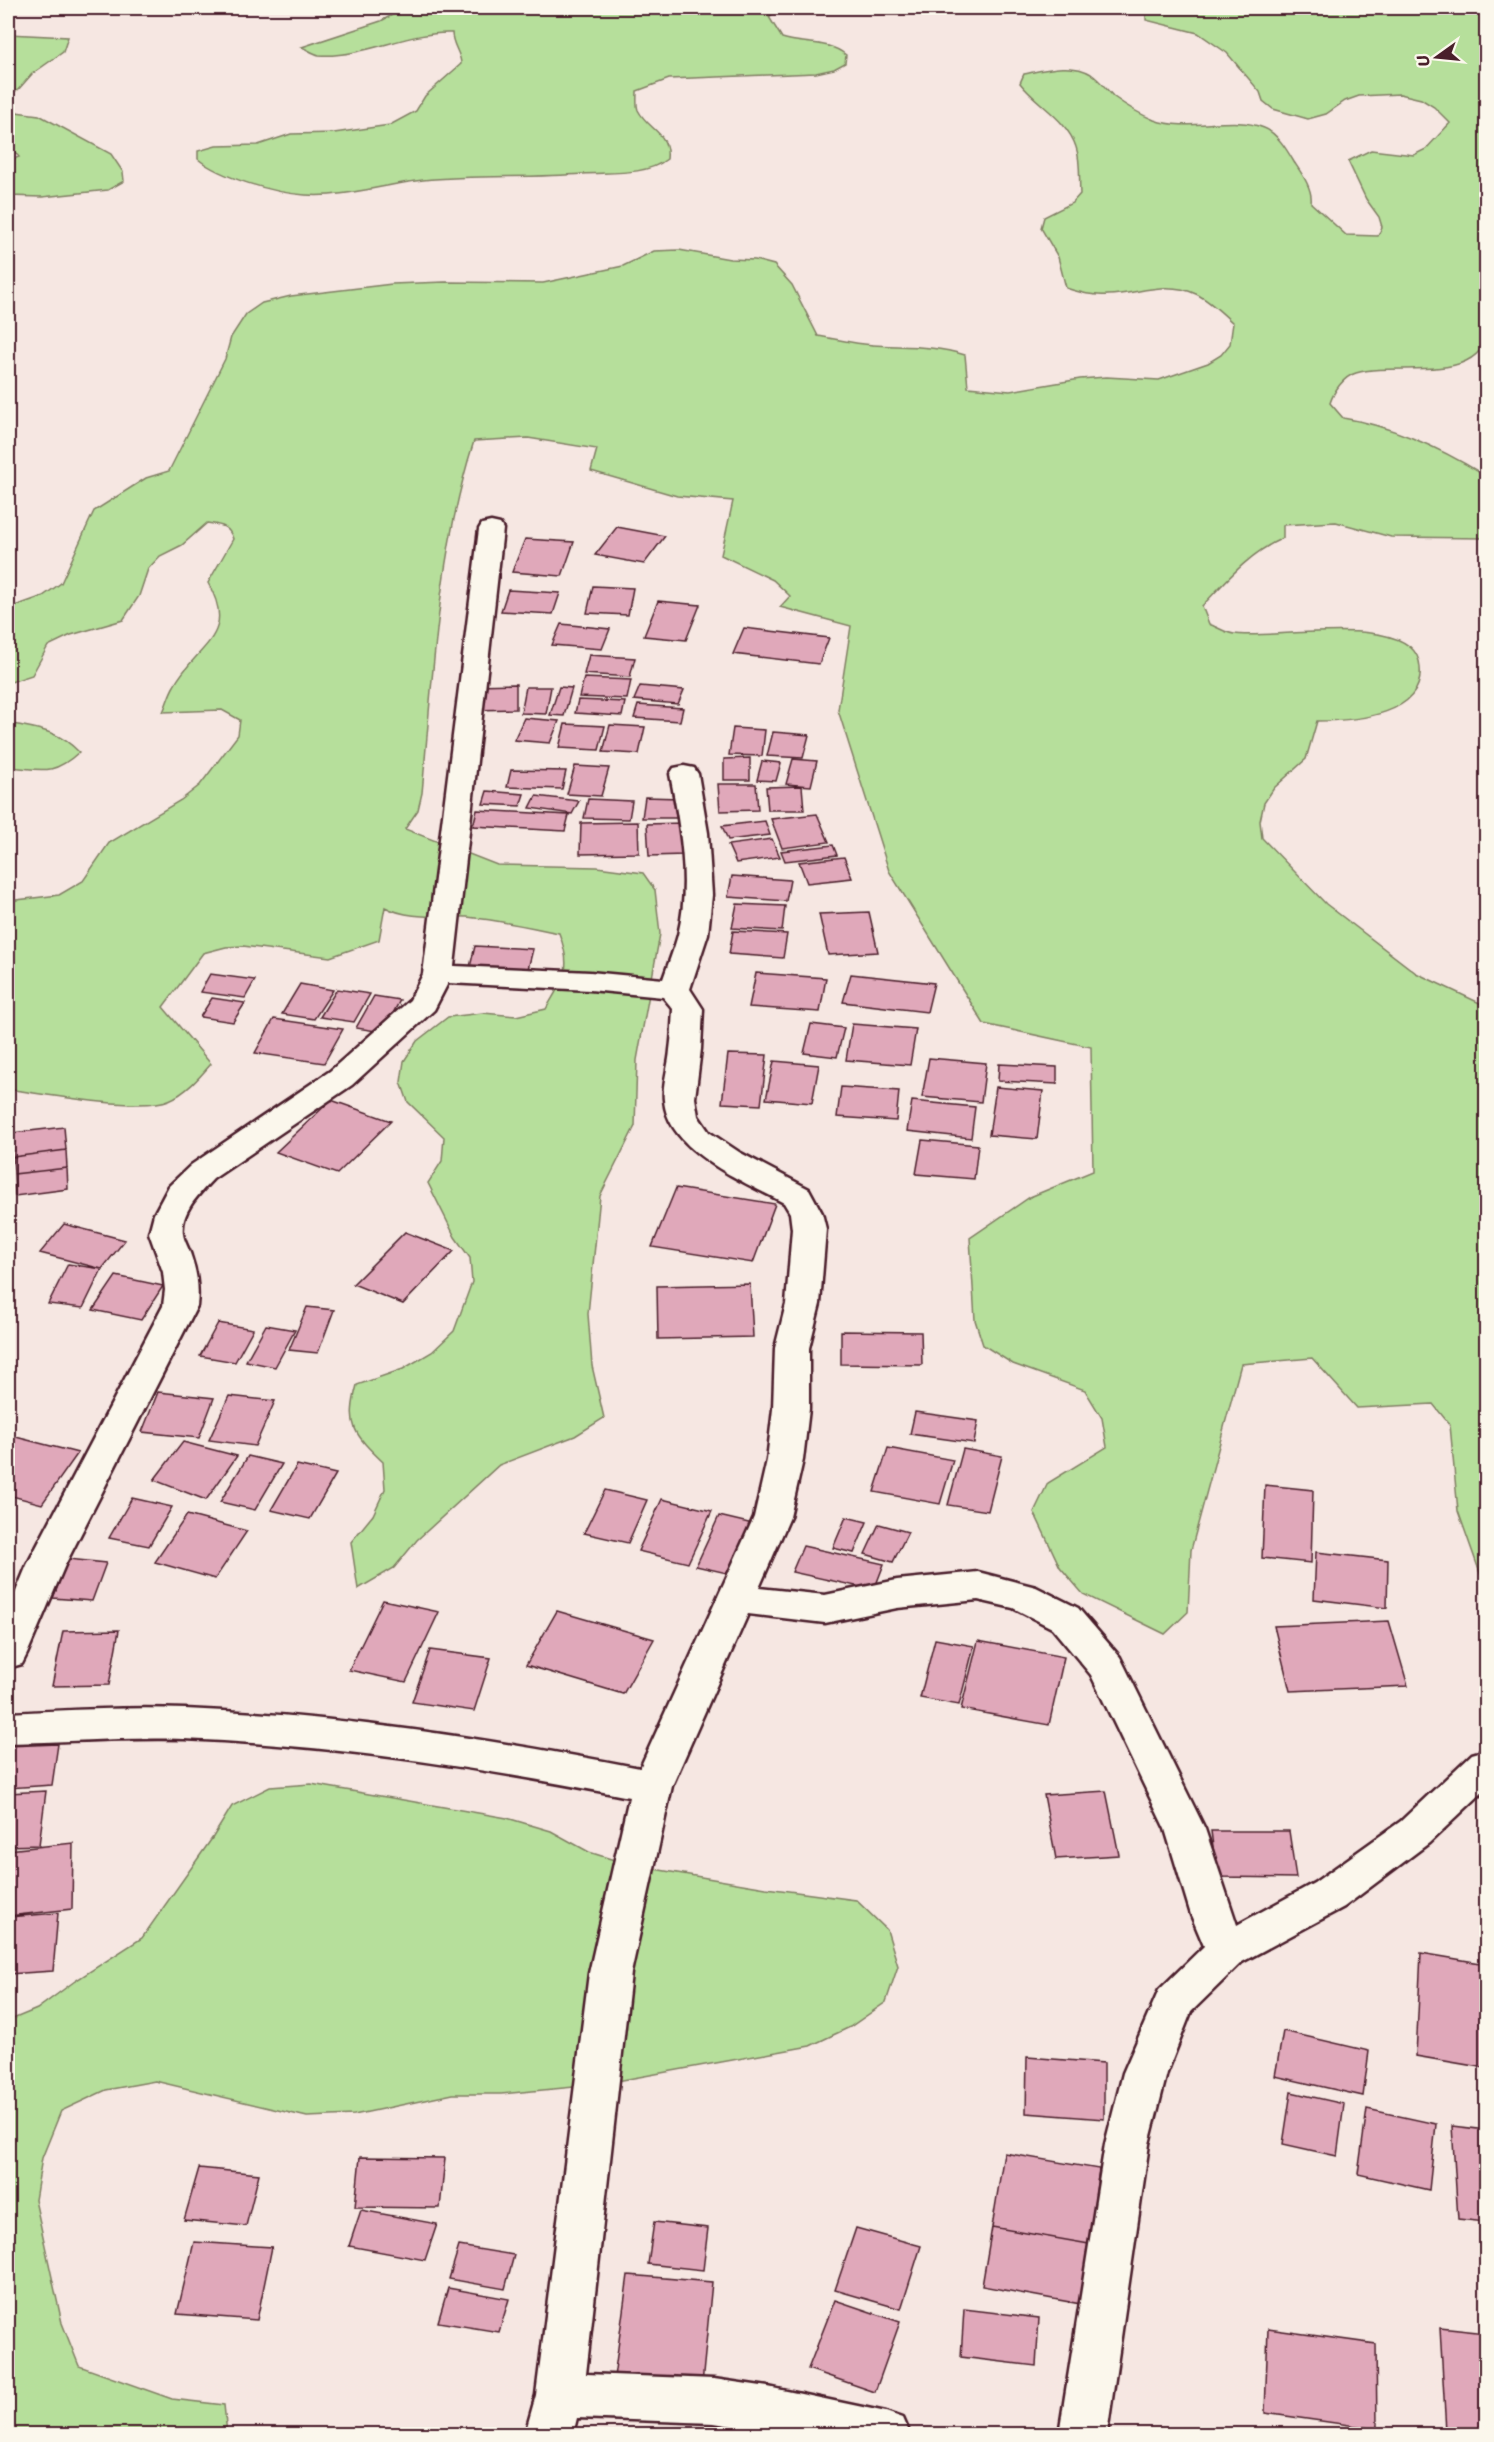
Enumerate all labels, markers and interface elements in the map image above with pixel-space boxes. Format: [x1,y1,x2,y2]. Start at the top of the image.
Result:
north arrow [1407,27,1467,87]
text: U [1407,51,1438,70]

